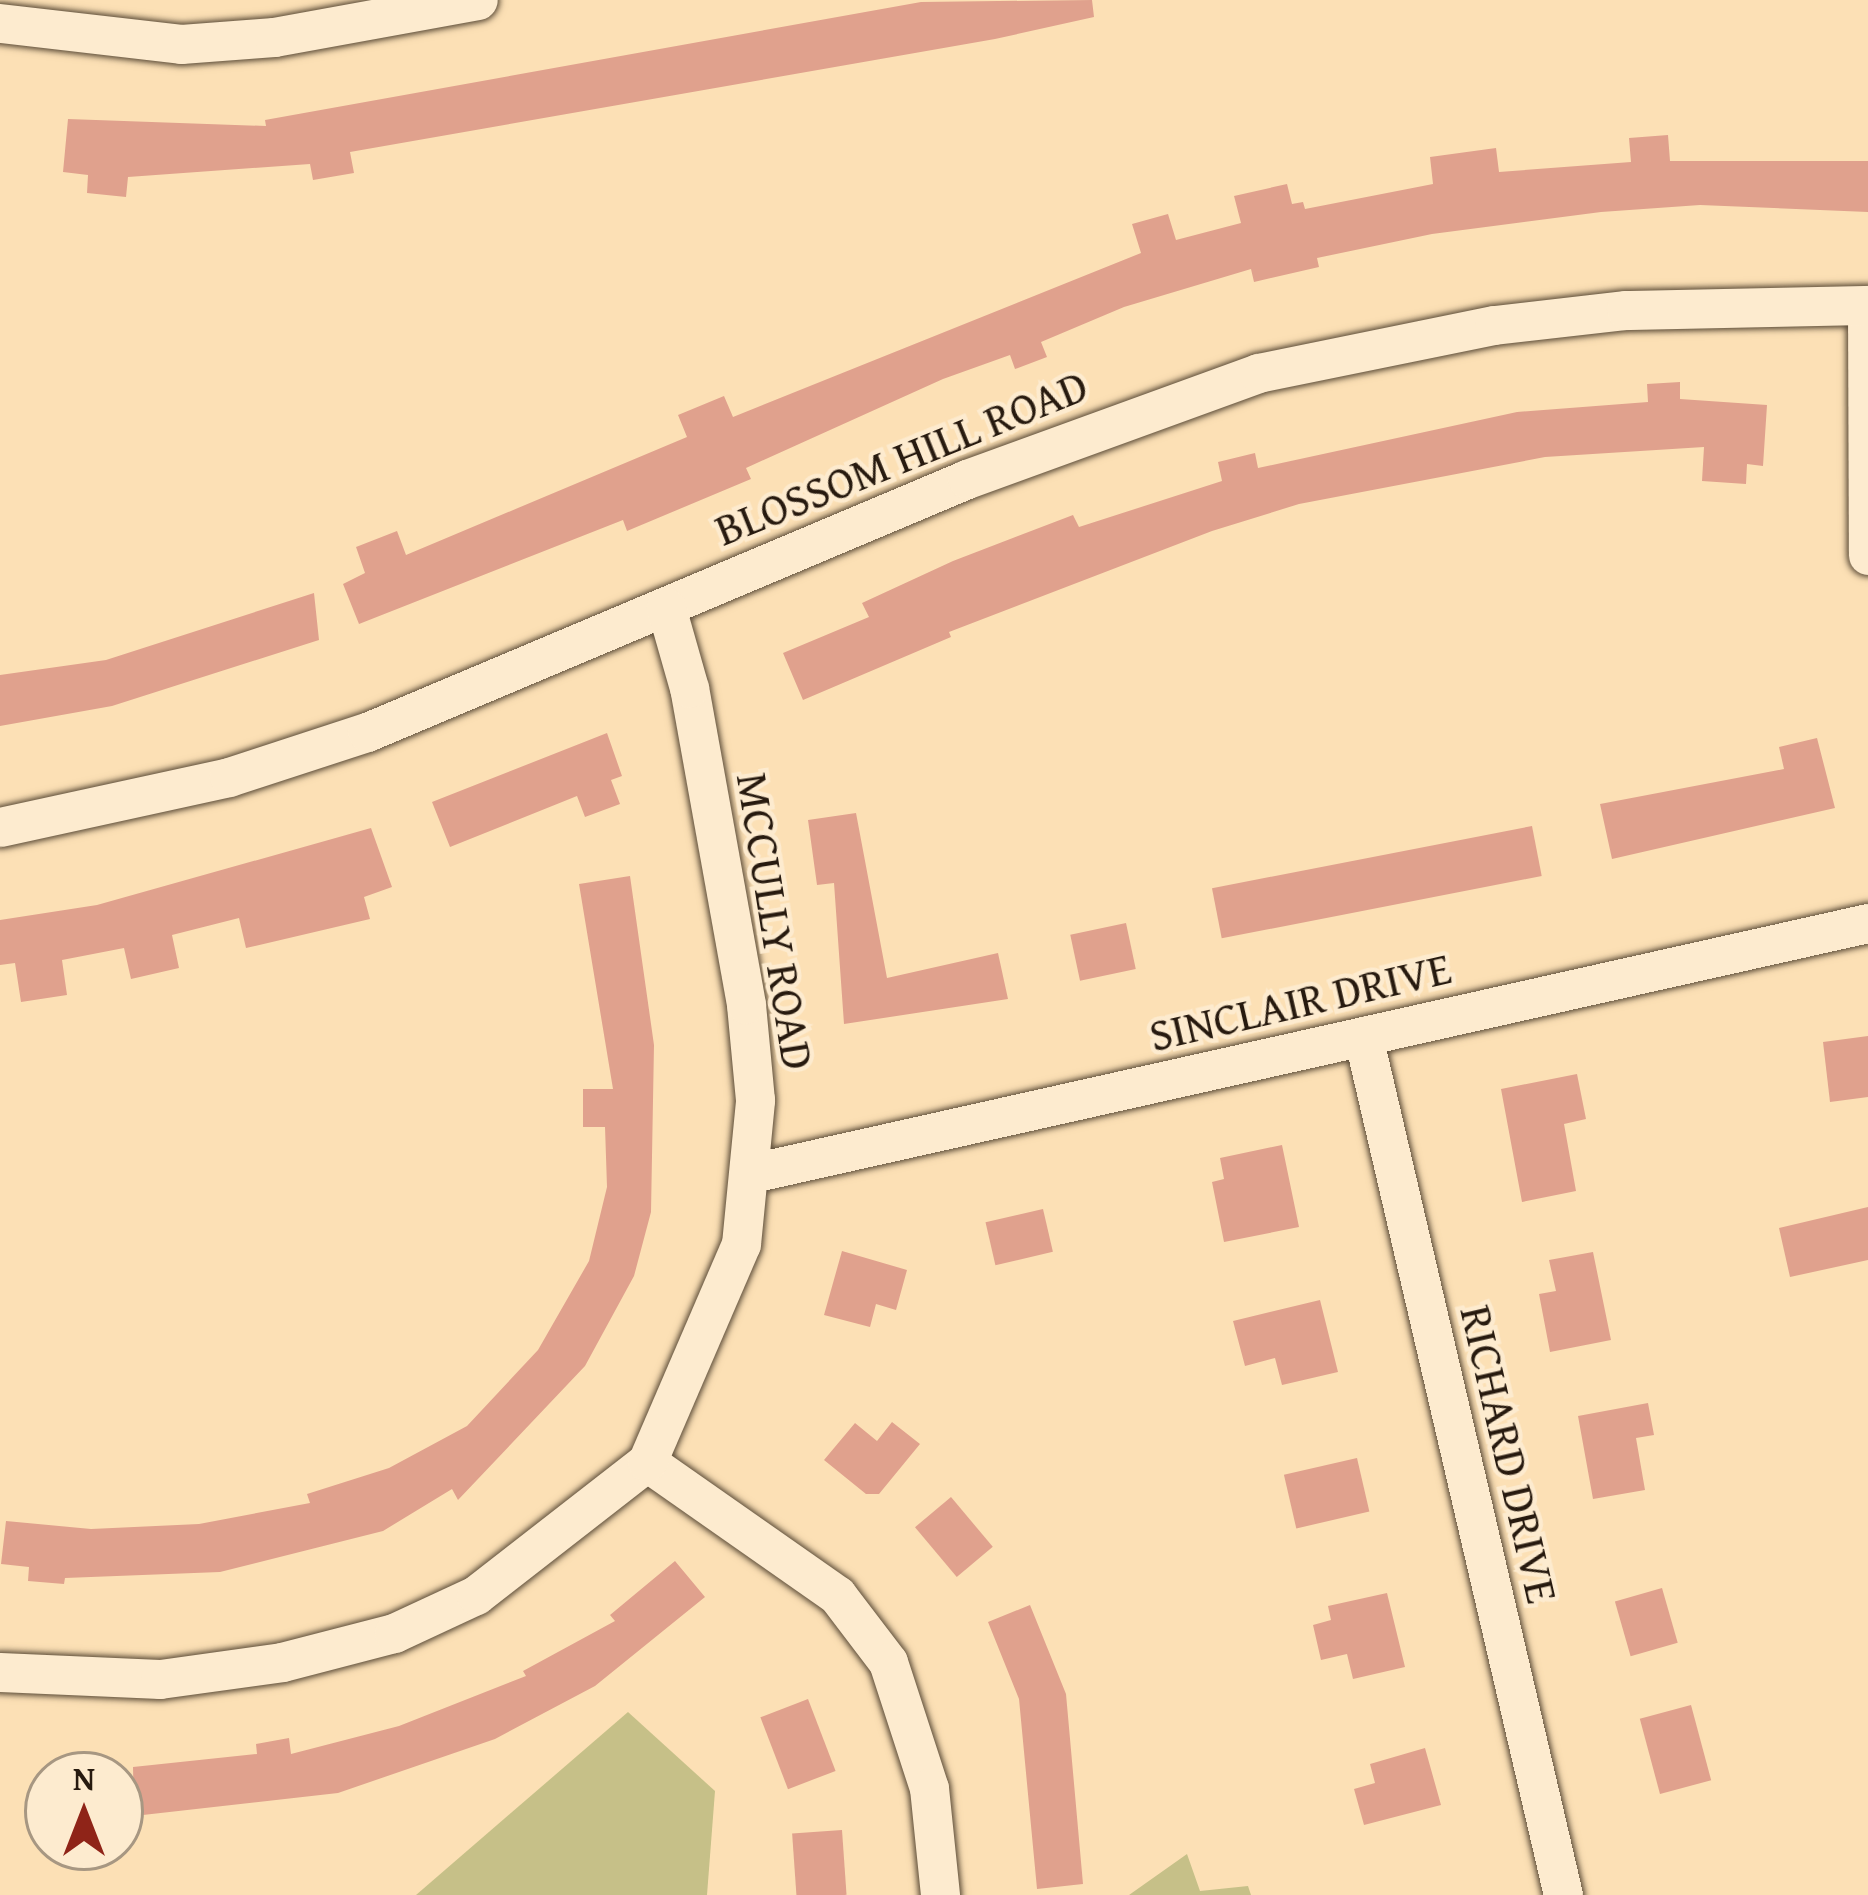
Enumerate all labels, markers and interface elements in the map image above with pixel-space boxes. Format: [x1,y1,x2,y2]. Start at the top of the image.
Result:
street label: BLOSSOM HILL ROAD [707,358,1095,556]
street label: MCCULLY ROAD [726,769,826,1073]
street label: SINCLAIR DRIVE [1144,940,1456,1062]
street label: RICHARD DRIVE [1450,1300,1570,1608]
north arrow [24,1751,144,1871]
text: N [73,1754,95,1802]

